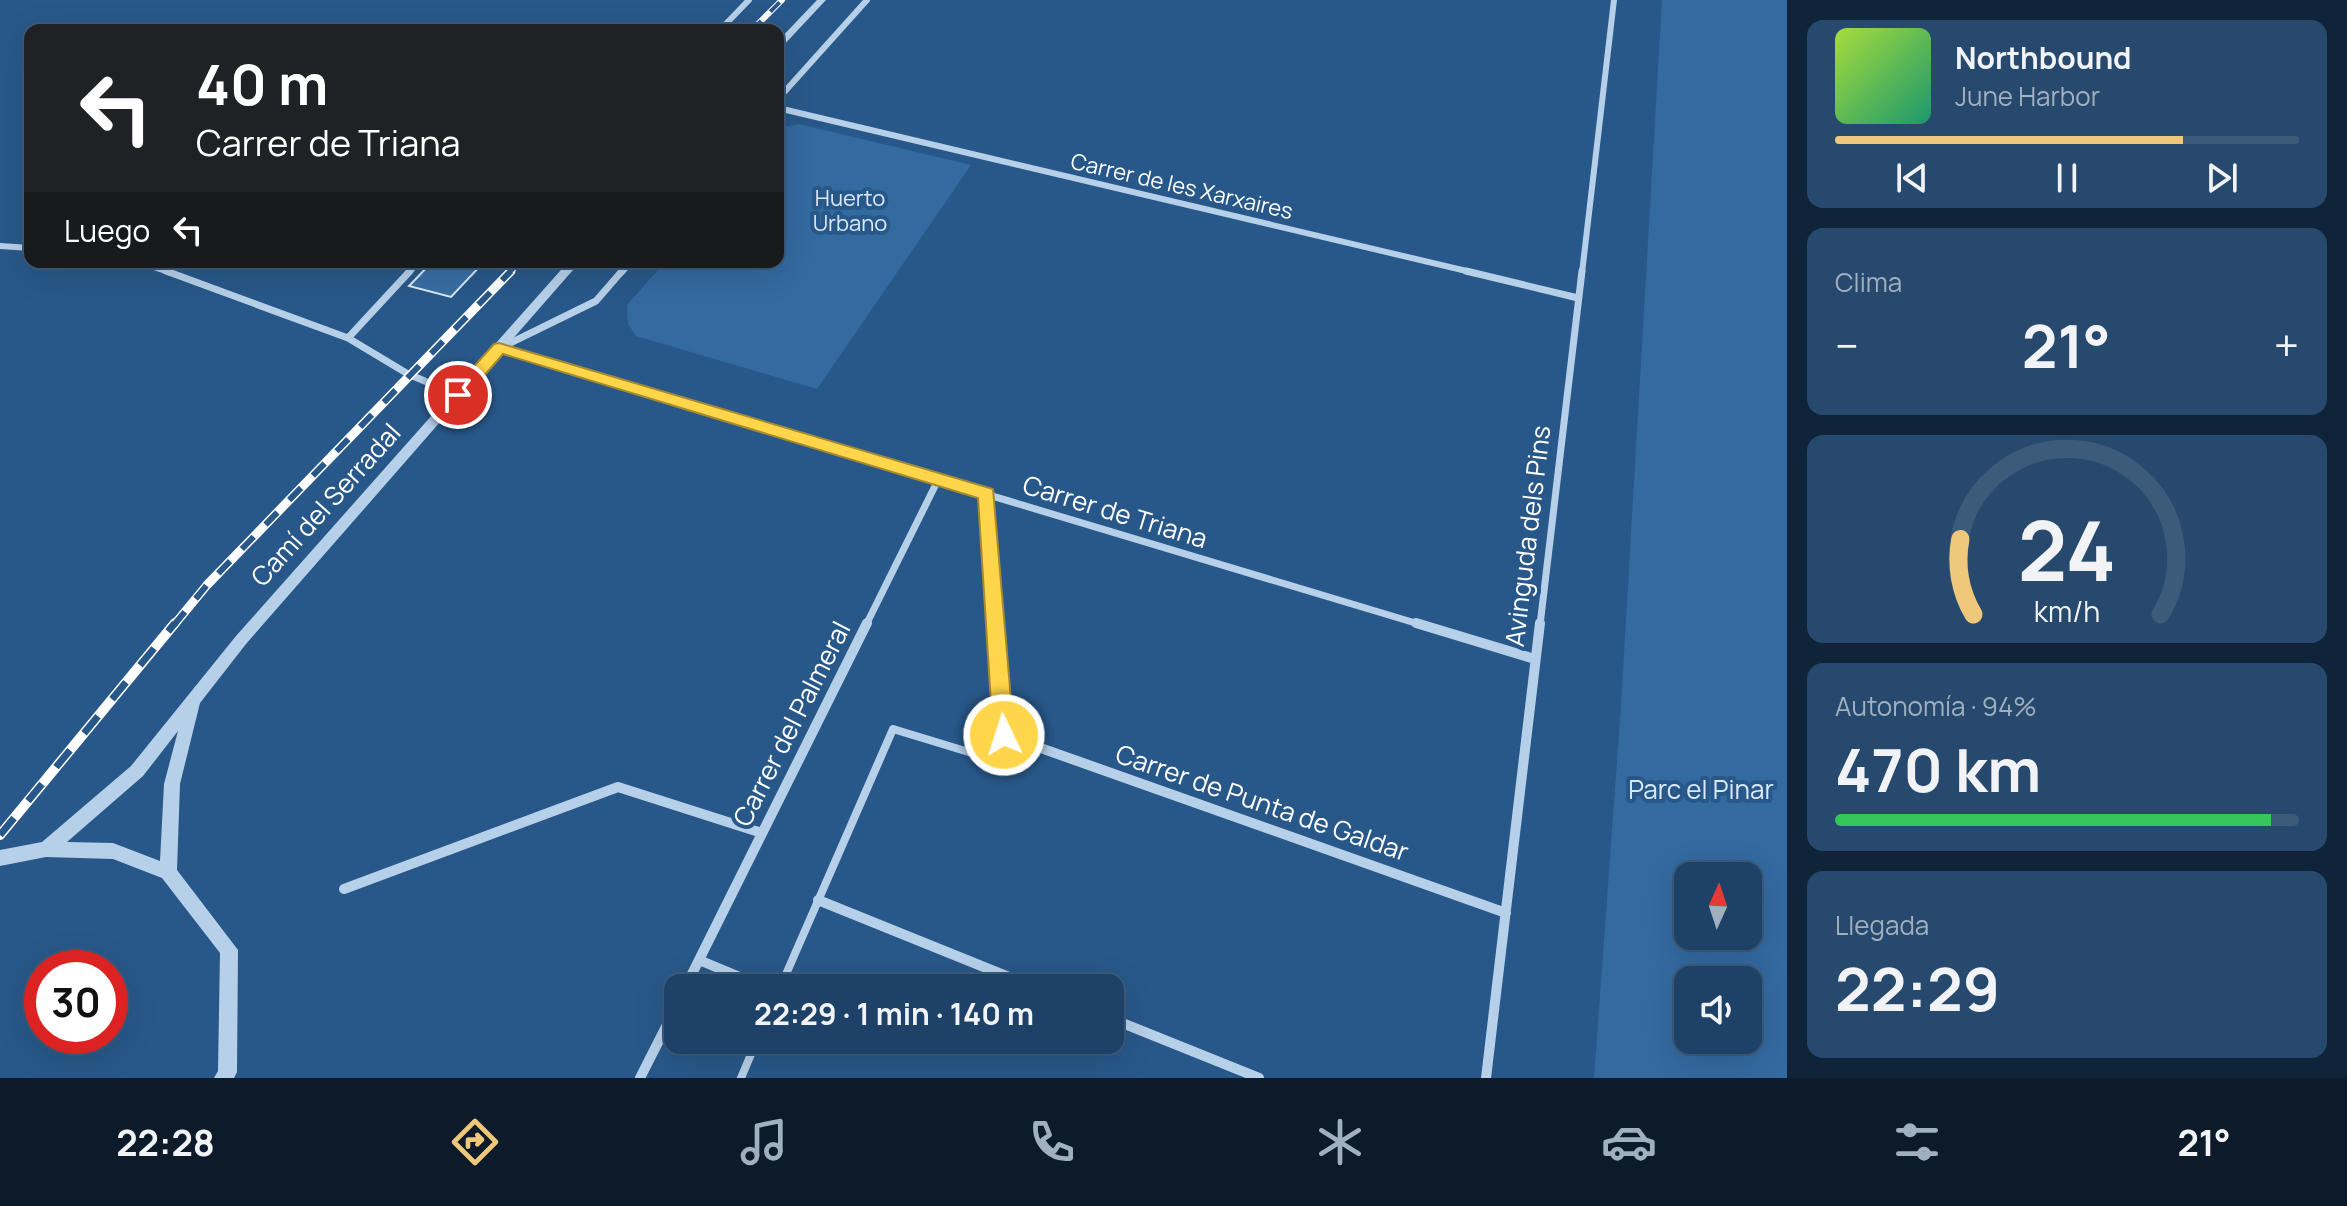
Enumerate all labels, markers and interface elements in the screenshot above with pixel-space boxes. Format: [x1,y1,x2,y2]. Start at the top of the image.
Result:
text: Northbound [1955,37,2132,78]
text: 40 m [196,45,328,122]
icon: left [64,56,168,160]
text: June Harbor [1955,78,2100,114]
text: Carrer de Triana [196,118,461,167]
street label: Carrer de les Xarxaires [1068,146,1296,226]
icon: previous [1890,156,1934,200]
icon: pause [2045,156,2089,200]
icon: next [2200,156,2244,200]
park label: Huerto Urbano [813,183,887,238]
icon: left [166,208,210,252]
text: Luego [64,210,150,251]
text: Clima [1835,264,1902,300]
text: 21° [2022,304,2111,386]
text: − [1835,315,1859,375]
text: + [2274,315,2299,375]
pin [424,361,492,429]
icon: arrive [436,373,480,417]
street label: Camí del Serradal [242,415,408,594]
street label: Avinguda dels Pins [1496,423,1558,648]
street label: Carrer de Triana [1019,466,1212,556]
text: 24 [2018,492,2116,606]
text: km/h [2034,592,2100,631]
street label: Carrer del Palmeral [724,615,858,832]
text: Autonomía · 94% [1835,688,2037,724]
position arrow [962,693,1046,777]
text: 470 km [1835,728,2041,810]
street label: Carrer de Punta de Galdar [1111,735,1414,869]
park label: Parc el Pinar [1628,771,1774,807]
north arrow [1674,862,1762,950]
map controls [1674,862,1762,1054]
text: Llegada [1835,907,1929,943]
text: 22:29 [1835,947,2000,1029]
speed limit sign: 30 [24,950,128,1054]
button: sound [1674,966,1762,1054]
text: 22:29 · 1 min · 140 m [754,993,1034,1034]
icon: directions [447,1114,503,1170]
icon: music [736,1114,792,1170]
icon: phone [1024,1114,1080,1170]
icon: climate [1312,1114,1368,1170]
icon: car [1601,1114,1657,1170]
icon: filters [1889,1114,1945,1170]
text: 22:28 [116,1118,215,1167]
text: 21° [2177,1118,2231,1167]

